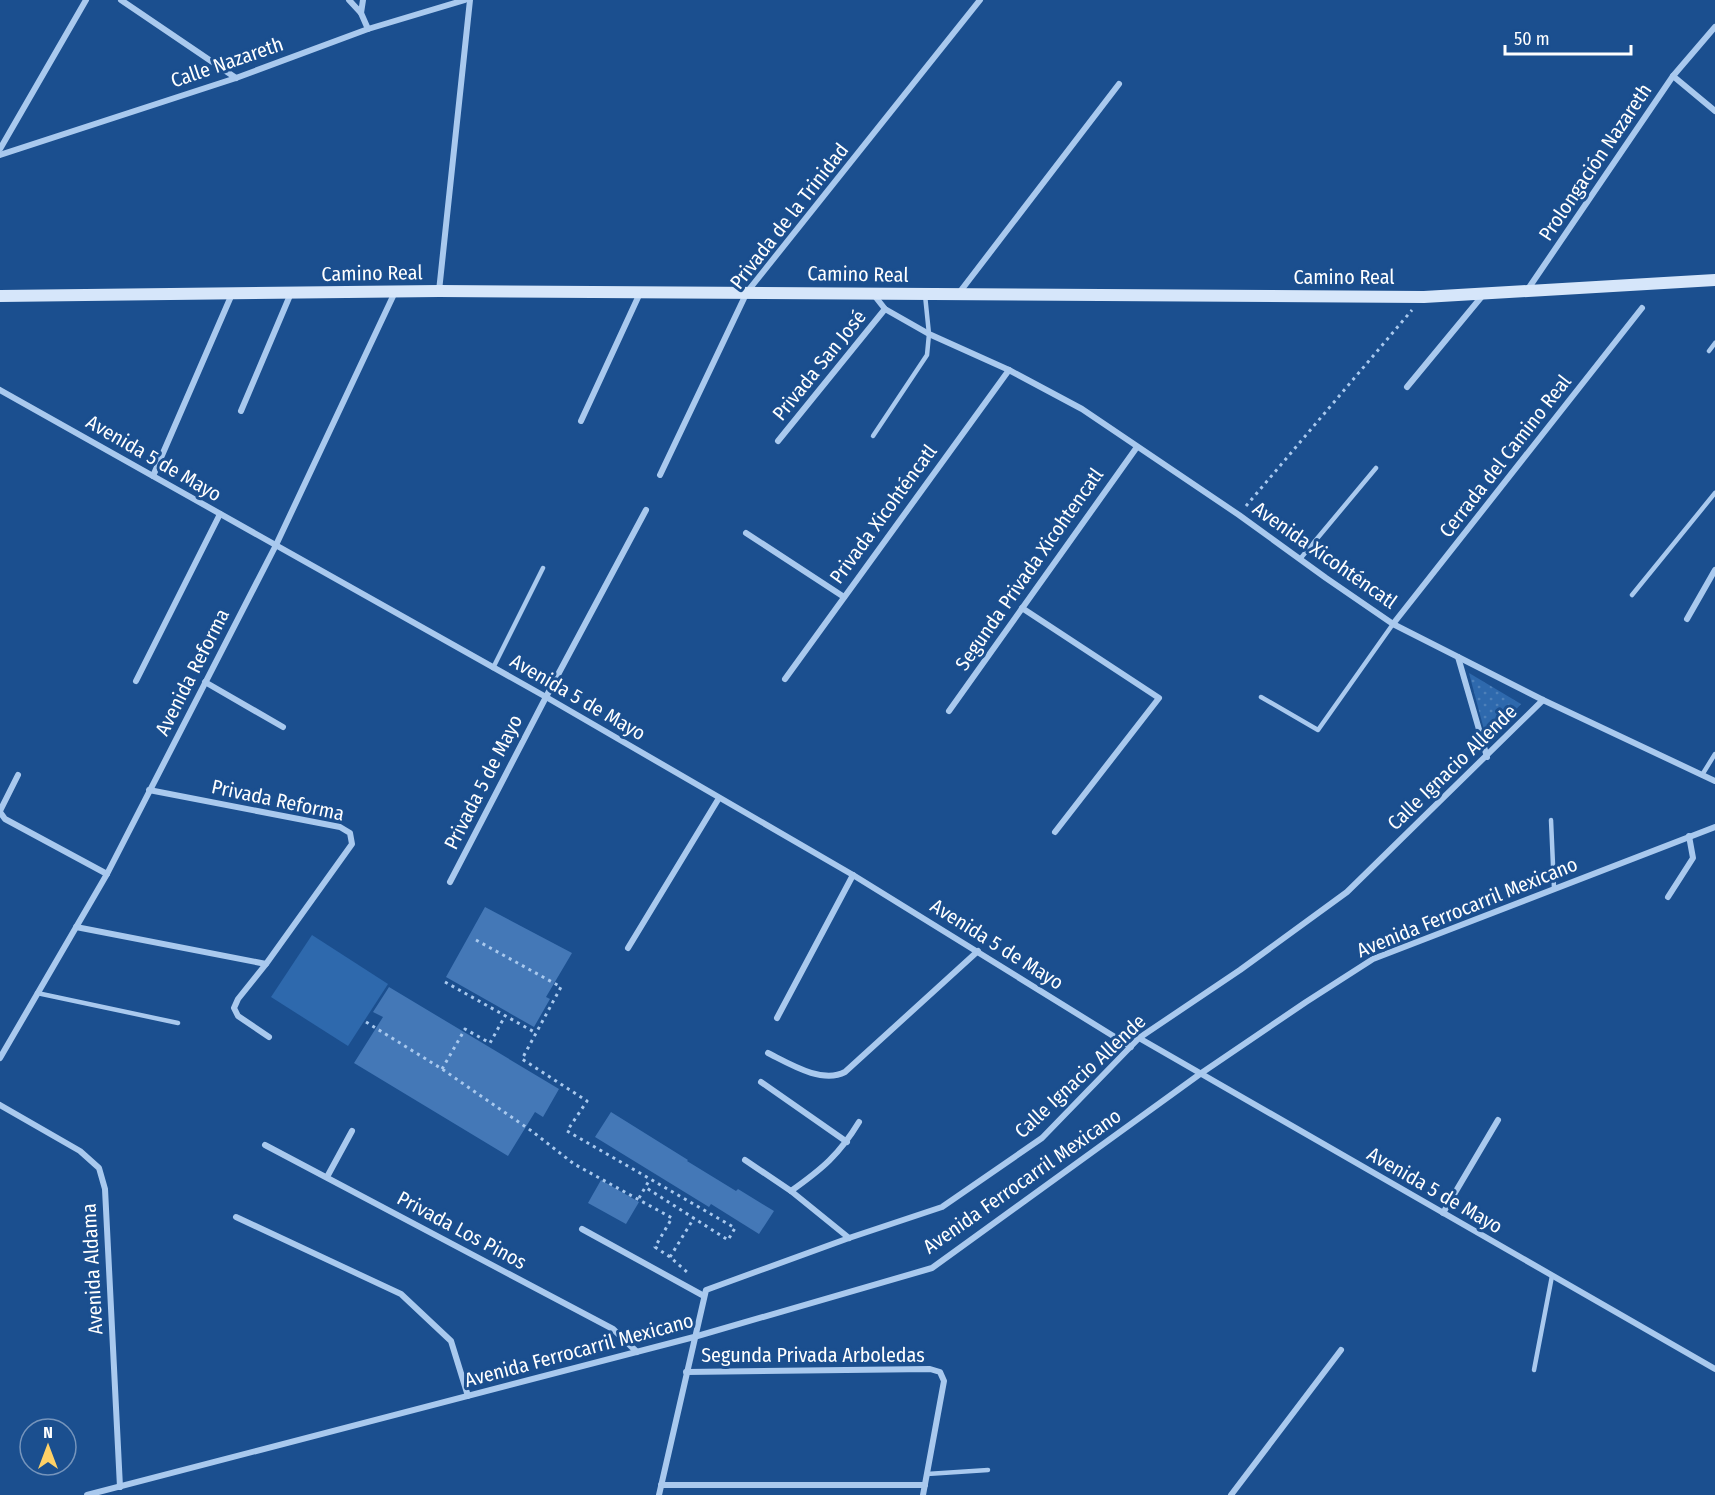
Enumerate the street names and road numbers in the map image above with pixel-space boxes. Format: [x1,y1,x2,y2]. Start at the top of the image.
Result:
street label: Calle Nazareth [168,32,286,92]
street label: Prolongación Nazareth [1534,79,1656,245]
street label: Privada de la Trinidad [725,138,853,294]
street label: Camino Real [321,260,423,286]
street label: Camino Real [807,261,909,287]
street label: Camino Real [1293,265,1395,289]
street label: Privada San José [767,305,871,425]
street label: Cerrada del Camino Real [1434,370,1576,542]
street label: Avenida 5 de Mayo [82,410,226,506]
street label: Privada Xicohténcatl [824,440,942,588]
street label: Segunda Privada Xicohtencatl [950,463,1108,675]
street label: Avenida Xicohténcatl [1248,496,1402,614]
street label: Avenida Reforma [150,605,234,739]
street label: Avenida 5 de Mayo [506,649,650,745]
street label: Calle Ignacio Allende [1382,699,1522,835]
street label: Privada 5 de Mayo [439,711,527,853]
street label: Privada Reforma [210,774,346,826]
street label: Avenida Ferrocarril Mexicano [1353,852,1581,962]
street label: Avenida 5 de Mayo [926,893,1068,995]
street label: Calle Ignacio Allende [1010,1009,1150,1143]
street label: Avenida Ferrocarril Mexicano [918,1103,1126,1259]
street label: Avenida 5 de Mayo [1363,1142,1507,1238]
street label: Privada Los Pinos [393,1186,531,1274]
street label: Avenida Aldama [77,1203,107,1335]
street label: Avenida Ferrocarril Mexicano [462,1308,696,1392]
street label: Segunda Privada Arboledas [701,1343,925,1367]

